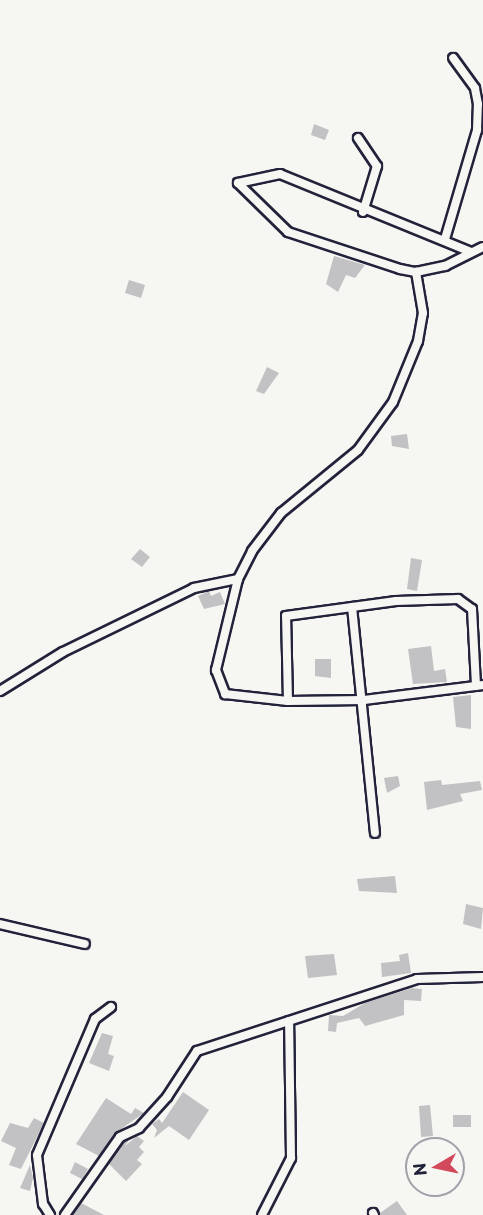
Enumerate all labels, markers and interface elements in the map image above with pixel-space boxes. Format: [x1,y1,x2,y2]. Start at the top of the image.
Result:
north arrow [405,1137,465,1197]
text: N [406,1161,432,1178]

